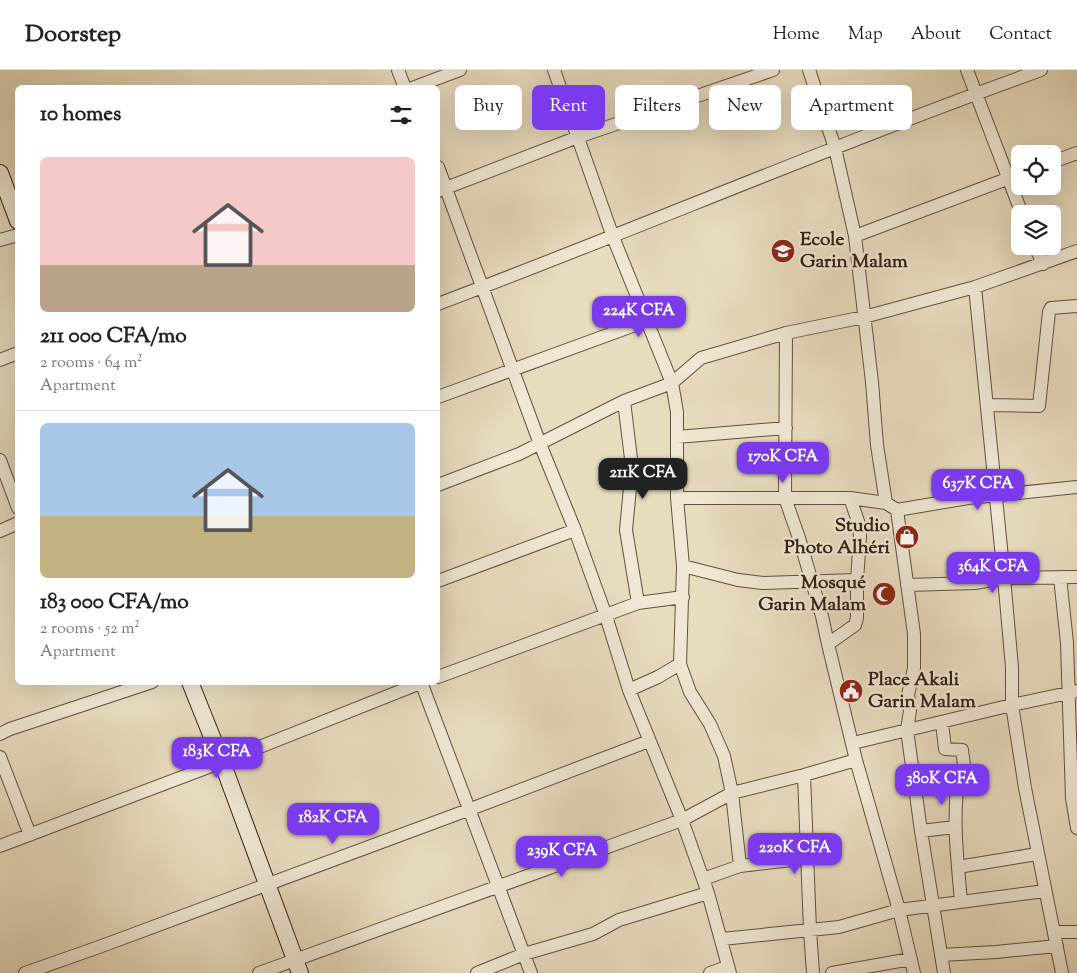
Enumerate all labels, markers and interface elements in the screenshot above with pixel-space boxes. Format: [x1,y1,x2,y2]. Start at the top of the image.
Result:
text: Doorstep [25,18,121,52]
text: Home [773,22,820,48]
text: Map [848,22,883,48]
text: About [911,22,961,48]
text: Contact [989,22,1052,48]
chip: Buy [455,85,522,130]
chip: Rent [532,85,605,130]
chip: Filters [615,85,699,130]
chip: New [709,85,781,130]
chip: Apartment [791,85,912,130]
text: 10 homes [40,100,121,130]
icon: filters [387,101,415,129]
map controls [1011,145,1061,255]
button: locate [1011,145,1061,195]
icon: home [183,190,273,280]
button: layers [1011,205,1061,255]
place label: Ecole Garin Malam [800,227,908,276]
school or university icon: Ecole Garin Malam [770,238,796,264]
pin: 224K CFA [587,296,691,338]
text: 224K CFA [603,300,675,323]
text: 211 000 CFA/mo [40,322,187,352]
text: 2 rooms · 64 m² [40,352,143,375]
text: Apartment [40,375,116,398]
pin: 170K CFA [731,442,835,484]
text: 170K CFA [748,446,818,469]
icon: home [183,455,273,545]
pin: 211K CFA [591,458,695,500]
text: 211K CFA [609,462,677,485]
pin: 637K CFA [926,468,1030,511]
text: 637K CFA [942,473,1014,496]
place label: Studio Photo Alhéri [784,513,891,562]
shop icon: Studio Photo Alhéri [894,524,920,550]
pin: 364K CFA [941,552,1045,594]
text: 364K CFA [958,556,1028,579]
place label: Mosqué Garin Malam [758,570,866,619]
mosque icon: Mosqué Garin Malam [871,581,897,607]
text: 183 000 CFA/mo [40,588,189,618]
text: 2 rooms · 52 m² [40,618,140,641]
text: Apartment [40,641,116,664]
place label: Place Akali Garin Malam [868,667,976,716]
public building icon: Place Akali Garin Malam [838,678,864,704]
pin: 183K CFA [165,736,269,779]
text: 183K CFA [183,741,251,764]
pin: 380K CFA [890,764,994,806]
text: 380K CFA [906,768,978,791]
pin: 182K CFA [281,802,385,845]
text: 182K CFA [298,807,368,830]
pin: 220K CFA [743,832,847,875]
pin: 239K CFA [510,836,614,878]
text: 220K CFA [759,837,831,860]
text: 239K CFA [527,840,597,863]

